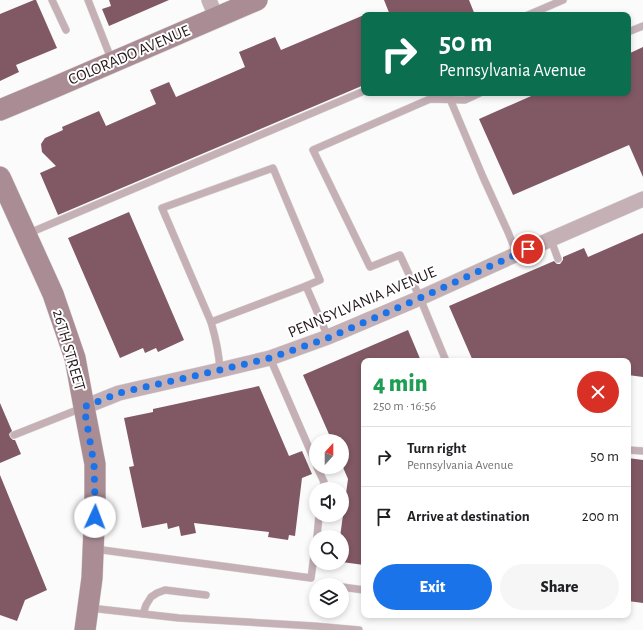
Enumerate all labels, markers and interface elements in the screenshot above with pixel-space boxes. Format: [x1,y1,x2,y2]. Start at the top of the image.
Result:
street label: COLORADO AVENUE [66,22,192,88]
icon: right [373,28,425,80]
text: 50 m [439,29,493,57]
text: Pennsylvania Avenue [439,62,586,80]
pin [511,232,545,266]
icon: arrive [517,238,539,260]
street label: PENNSYLVANIA AVENUE [286,263,439,340]
street label: 26TH STREET [50,308,88,392]
button: close [577,371,619,413]
text: 4 min [373,372,428,396]
text: 250 m · 16:56 [373,400,436,413]
north arrow [309,434,349,474]
map controls [309,434,349,618]
text: Turn right [407,441,466,456]
icon: right [373,446,395,468]
text: 50 m [590,449,619,464]
text: Pennsylvania Avenue [407,459,513,472]
button: sound [309,482,349,522]
position arrow [74,496,116,538]
icon: arrive [373,506,395,528]
text: Arrive at destination [407,509,530,524]
text: 200 m [582,509,619,524]
button: search [309,530,349,570]
button: Exit [373,564,492,610]
button: Share [500,564,619,610]
button: layers [309,578,349,618]

